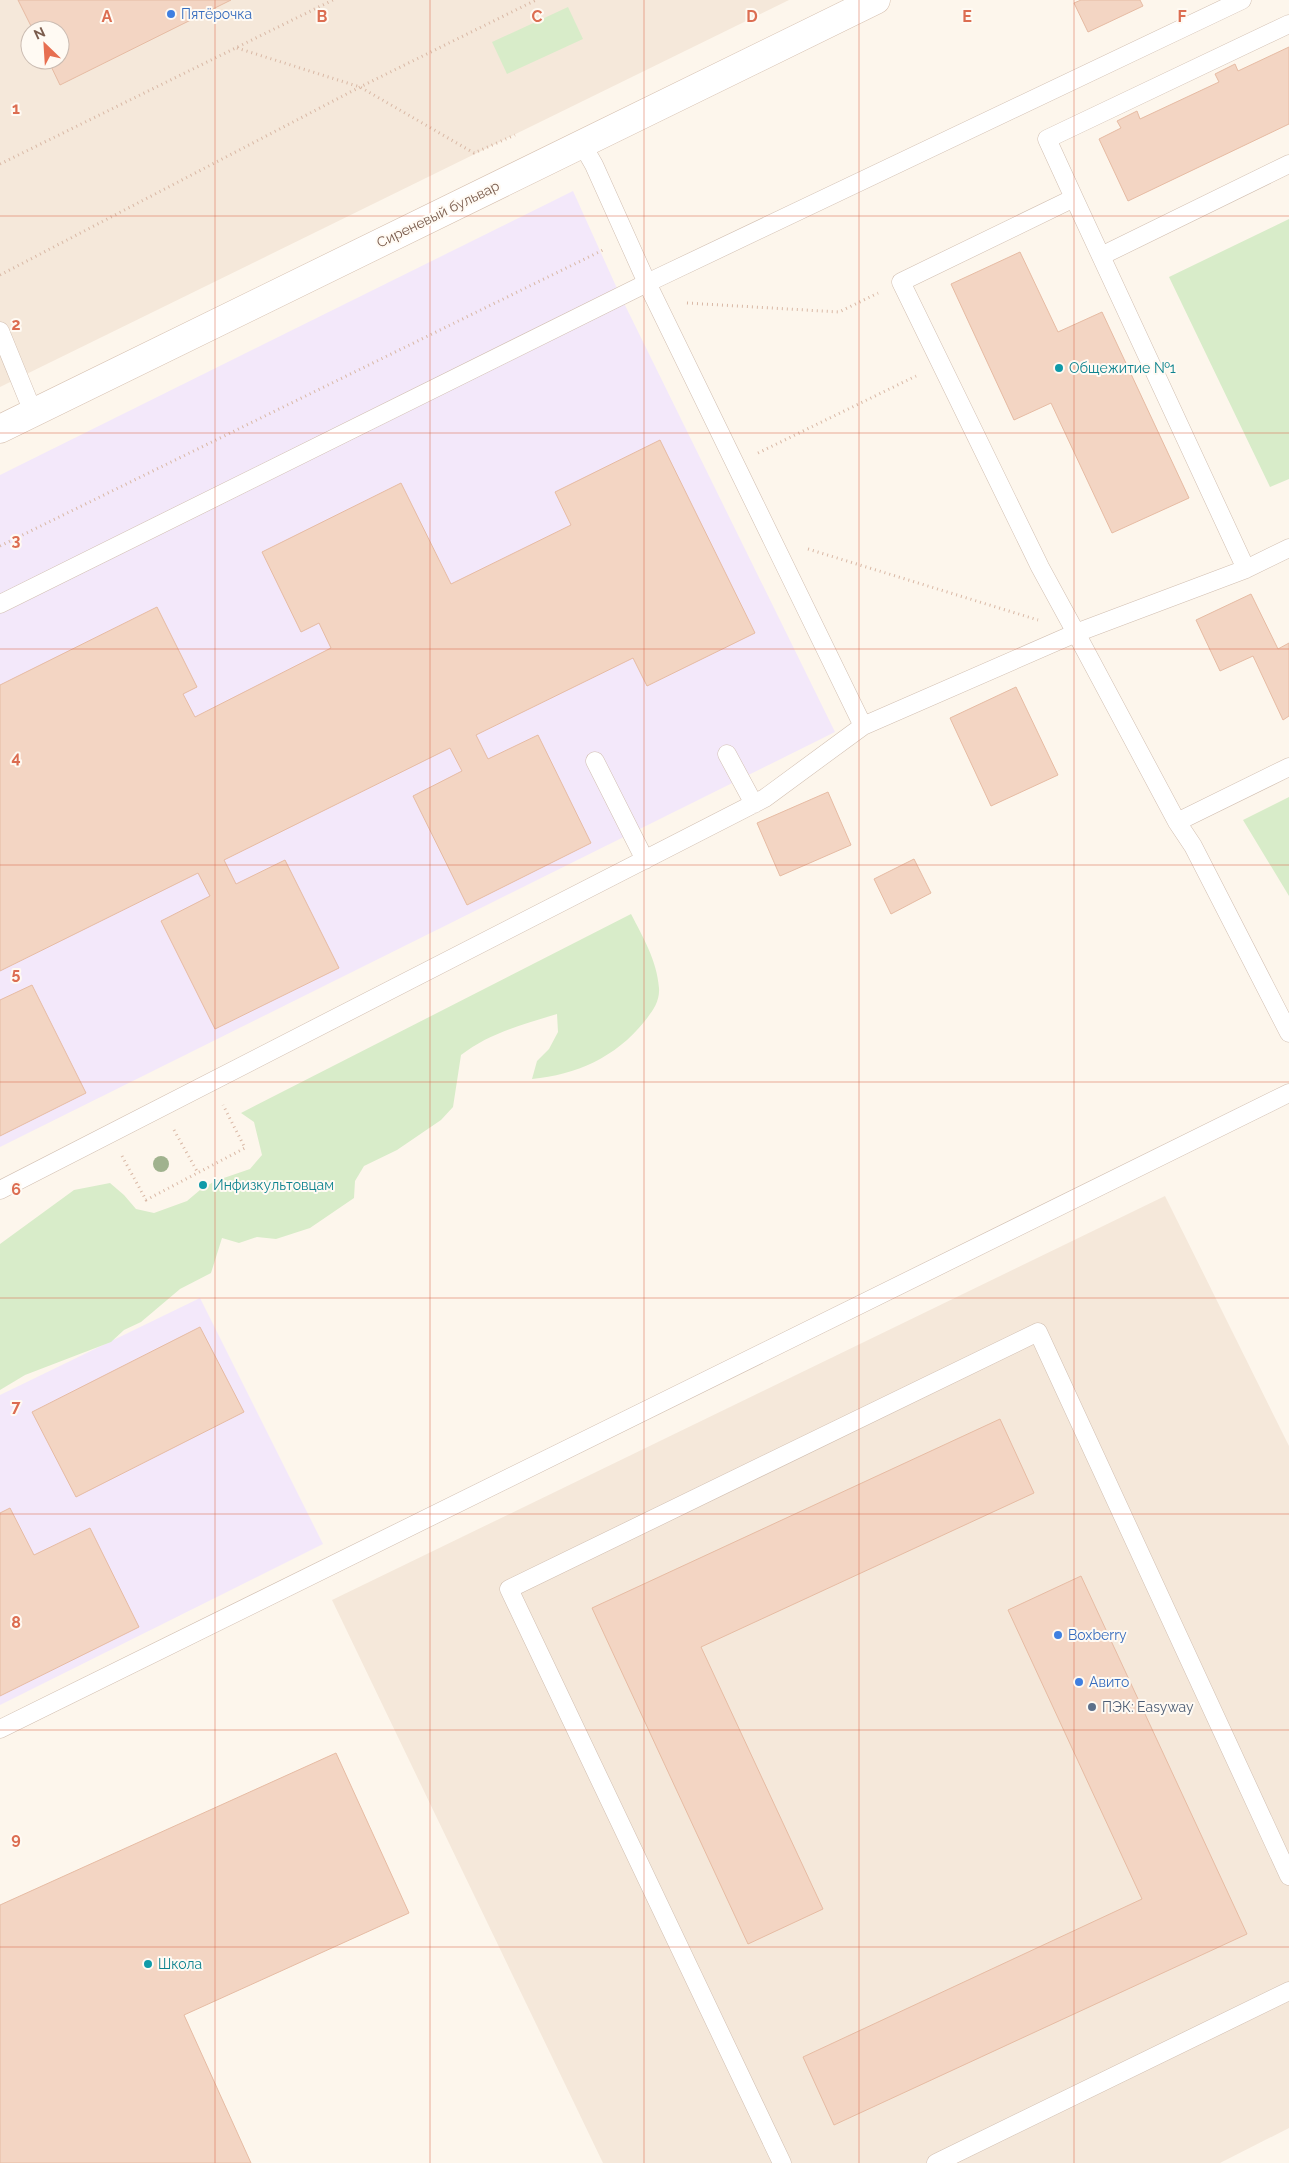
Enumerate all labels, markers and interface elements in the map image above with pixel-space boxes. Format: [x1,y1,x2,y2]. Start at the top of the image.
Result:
place label: Пятёрочка [181,6,252,22]
text: A [102,7,113,26]
text: B [317,7,328,26]
text: C [532,7,543,26]
text: D [746,7,758,26]
text: E [962,7,972,26]
text: F [1177,7,1187,26]
marker: Пятёрочка [165,8,177,20]
north arrow [20,20,70,70]
text: N [31,24,48,43]
text: 1 [12,99,20,118]
street label: Сиреневый бульвар [374,177,502,251]
text: 2 [11,315,21,334]
place label: Общежитие №1 [1069,360,1176,376]
marker: Общежитие №1 [1053,362,1065,374]
text: 3 [12,531,21,550]
text: 4 [11,748,21,767]
text: 5 [12,964,21,983]
place label: Инфизкультовцам [213,1177,334,1193]
marker: Инфизкультовцам [197,1179,209,1191]
text: 6 [11,1180,21,1199]
text: 7 [12,1397,21,1416]
text: 8 [11,1613,21,1632]
place label: Boxberry [1068,1627,1127,1643]
marker: Boxberry [1052,1629,1064,1641]
place label: Авито [1089,1674,1129,1690]
marker: Авито [1073,1676,1085,1688]
place label: ПЭК: Easyway [1102,1699,1194,1715]
marker: ПЭК: Easyway [1086,1701,1098,1713]
text: 9 [11,1829,21,1848]
place label: Школа [158,1956,202,1972]
marker: Школа [142,1958,154,1970]

